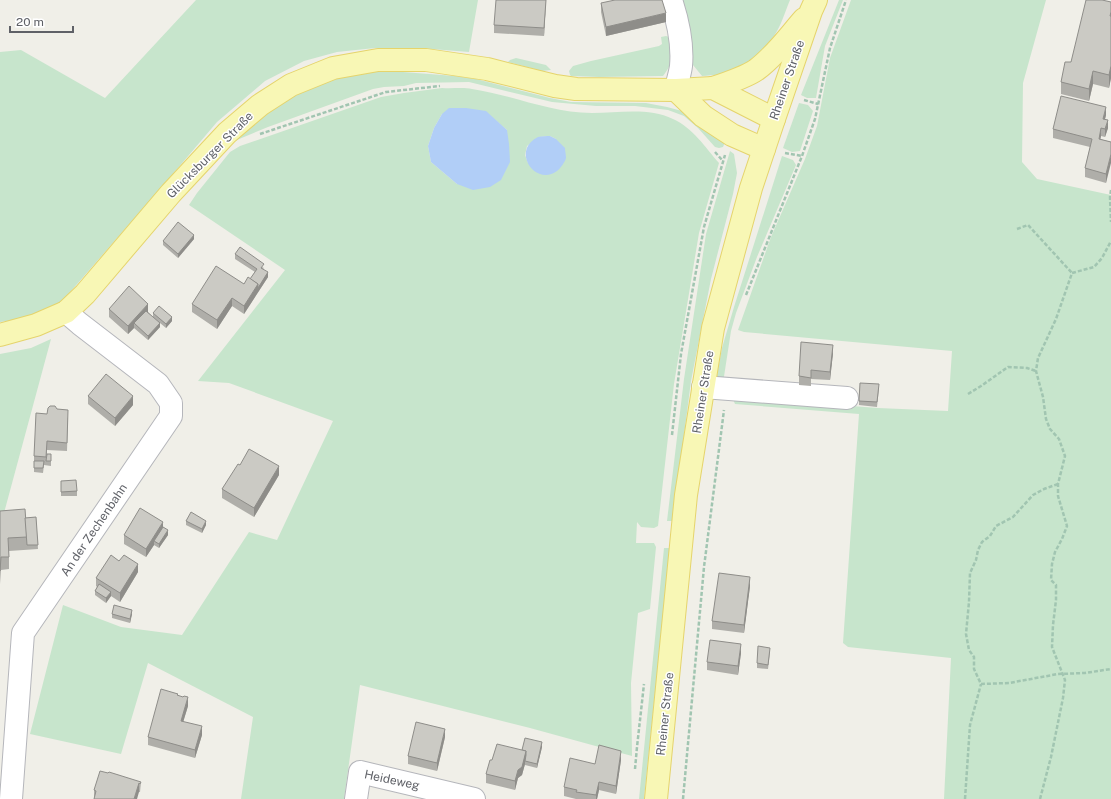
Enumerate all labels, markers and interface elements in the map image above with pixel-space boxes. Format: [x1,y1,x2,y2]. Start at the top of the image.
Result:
scale bar [10,8,73,34]
text: 20 m [16,15,44,29]
street label: Rheiner Straße [767,38,807,122]
street label: Glücksburger Straße [164,109,256,201]
street label: Rheiner Straße [690,349,716,434]
street label: An der Zechenbahn [58,481,130,579]
street label: Rheiner Straße [654,672,676,756]
street label: Heideweg [363,767,421,793]

